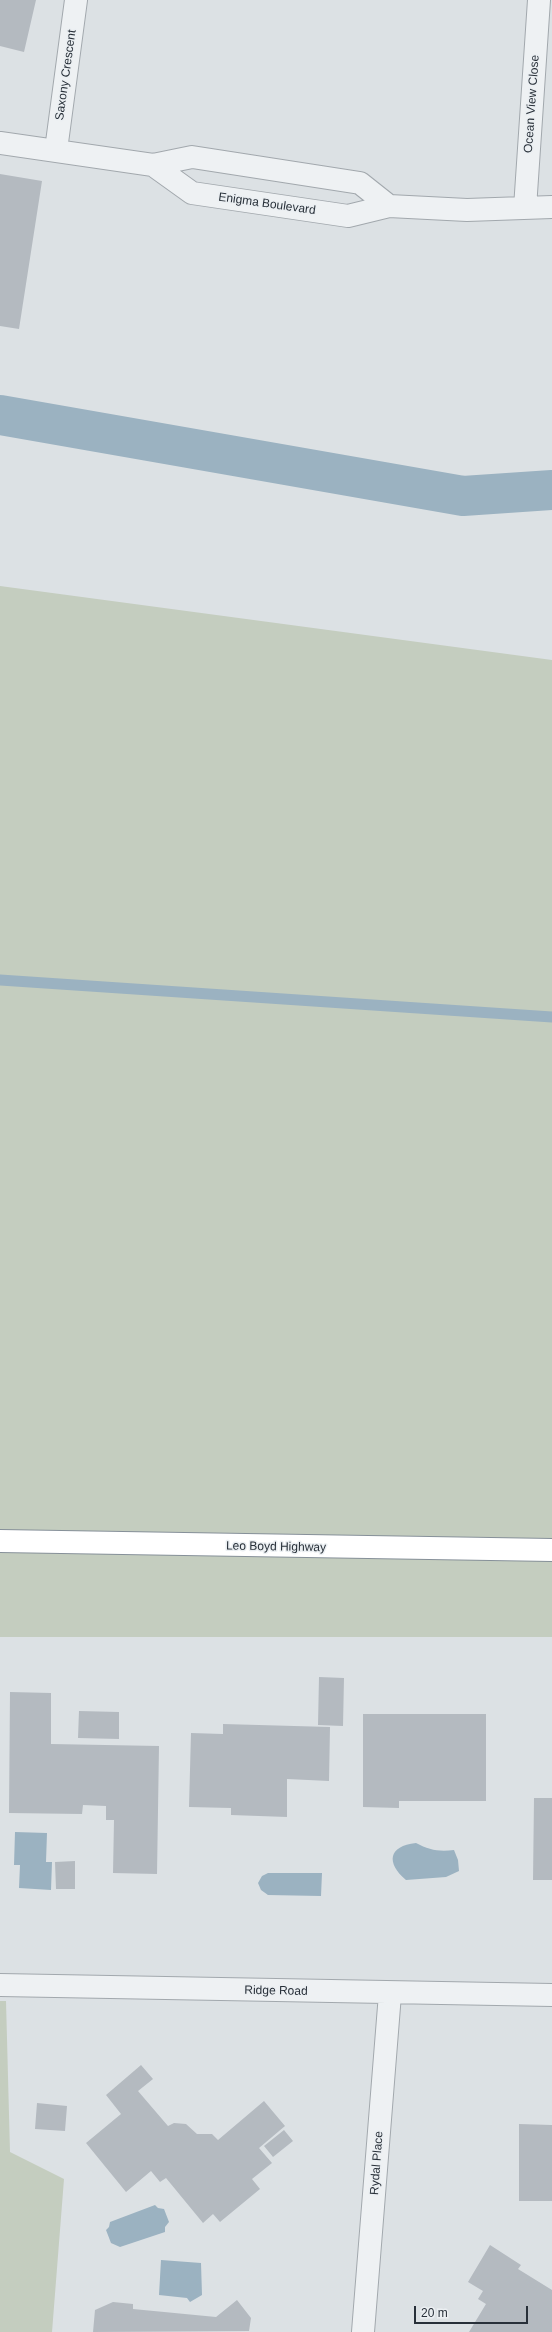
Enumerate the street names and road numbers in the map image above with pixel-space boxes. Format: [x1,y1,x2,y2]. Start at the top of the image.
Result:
street label: Saxony Crescent [53,29,79,121]
street label: Ocean View Close [521,54,543,154]
street label: Enigma Boulevard [217,190,317,218]
street label: Leo Boyd Highway [226,1539,326,1555]
street label: Ridge Road [244,1983,308,1999]
street label: Rydal Place [368,2131,386,2195]

